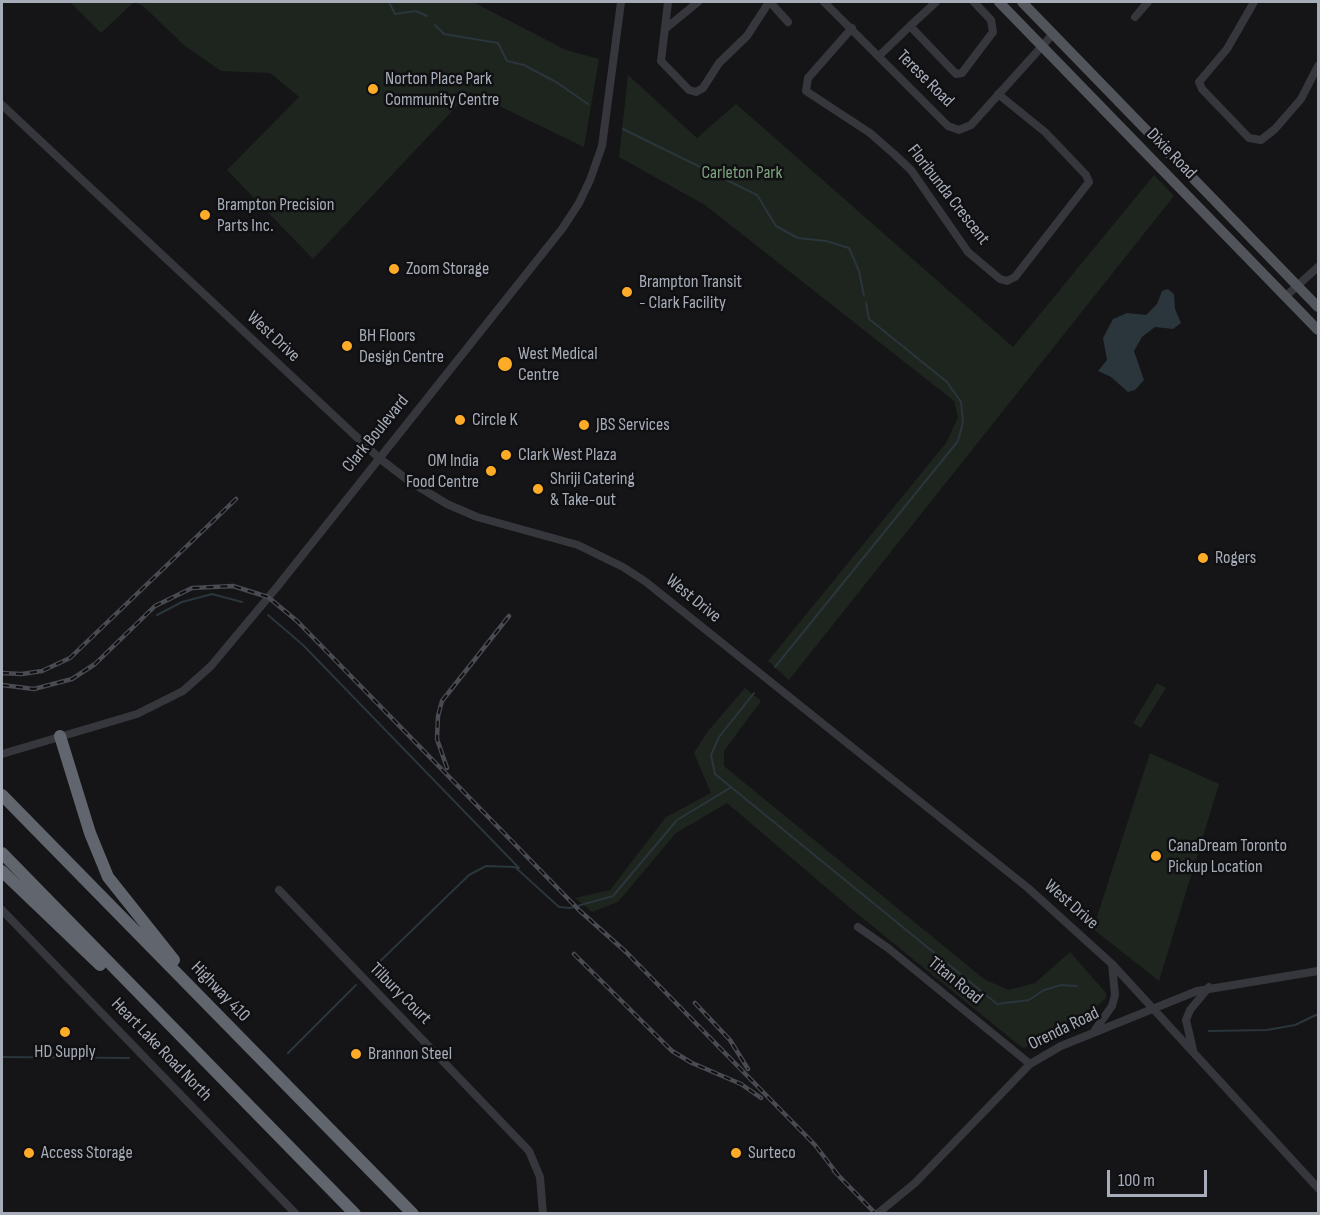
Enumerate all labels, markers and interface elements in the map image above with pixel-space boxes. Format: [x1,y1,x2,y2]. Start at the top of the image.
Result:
street label: Terese Road [892,46,958,112]
place label: Norton Place Park Community Centre [385,68,499,110]
marker: Norton Place Park Community Centre [366,82,380,96]
street label: Dixie Road [1142,124,1200,184]
street label: Floribunda Crescent [902,141,994,249]
park label: Carleton Park [702,162,782,184]
place label: Brampton Precision Parts Inc. [217,194,334,236]
marker: Brampton Precision Parts Inc. [198,208,212,222]
place label: Zoom Storage [406,258,489,280]
marker: Zoom Storage [387,262,401,276]
place label: Brampton Transit - Clark Facility [639,271,742,314]
marker: Brampton Transit - Clark Facility [620,285,634,299]
street label: West Drive [242,307,304,367]
place label: BH Floors Design Centre [359,325,444,368]
marker: BH Floors Design Centre [340,339,354,353]
place label: West Medical Centre [518,343,597,386]
marker: West Medical Centre [496,355,514,373]
street label: Clark Boulevard [338,391,414,477]
place label: Circle K [472,409,518,431]
marker: Circle K [453,413,467,427]
place label: JBS Services [596,414,670,436]
marker: JBS Services [577,418,591,432]
place label: Clark West Plaza [518,444,617,466]
marker: Clark West Plaza [499,448,513,462]
place label: OM India Food Centre [406,450,479,492]
marker: OM India Food Centre [484,464,498,478]
place label: Shriji Catering & Take-out [550,468,635,510]
marker: Shriji Catering & Take-out [531,482,545,496]
place label: Rogers [1215,547,1256,569]
marker: Rogers [1196,551,1210,565]
street label: West Drive [661,570,725,628]
place label: CanaDream Toronto Pickup Location [1168,835,1287,878]
marker: CanaDream Toronto Pickup Location [1149,849,1163,863]
street label: West Drive [1039,876,1103,934]
street label: Titan Road [924,953,986,1009]
street label: Highway 410 [186,957,254,1027]
street label: Tilbury Court [365,959,435,1029]
street label: Heart Lake Road North [106,994,216,1106]
street label: Orenda Road [1025,1003,1103,1055]
marker: HD Supply [58,1025,72,1039]
place label: HD Supply [34,1041,96,1063]
place label: Brannon Steel [368,1043,452,1065]
marker: Brannon Steel [349,1047,363,1061]
place label: Access Storage [41,1142,133,1164]
place label: Surteco [748,1142,796,1164]
marker: Access Storage [22,1146,36,1160]
marker: Surteco [729,1146,743,1160]
scale bar [1110,1158,1210,1196]
text: 100 m [1118,1170,1155,1191]

